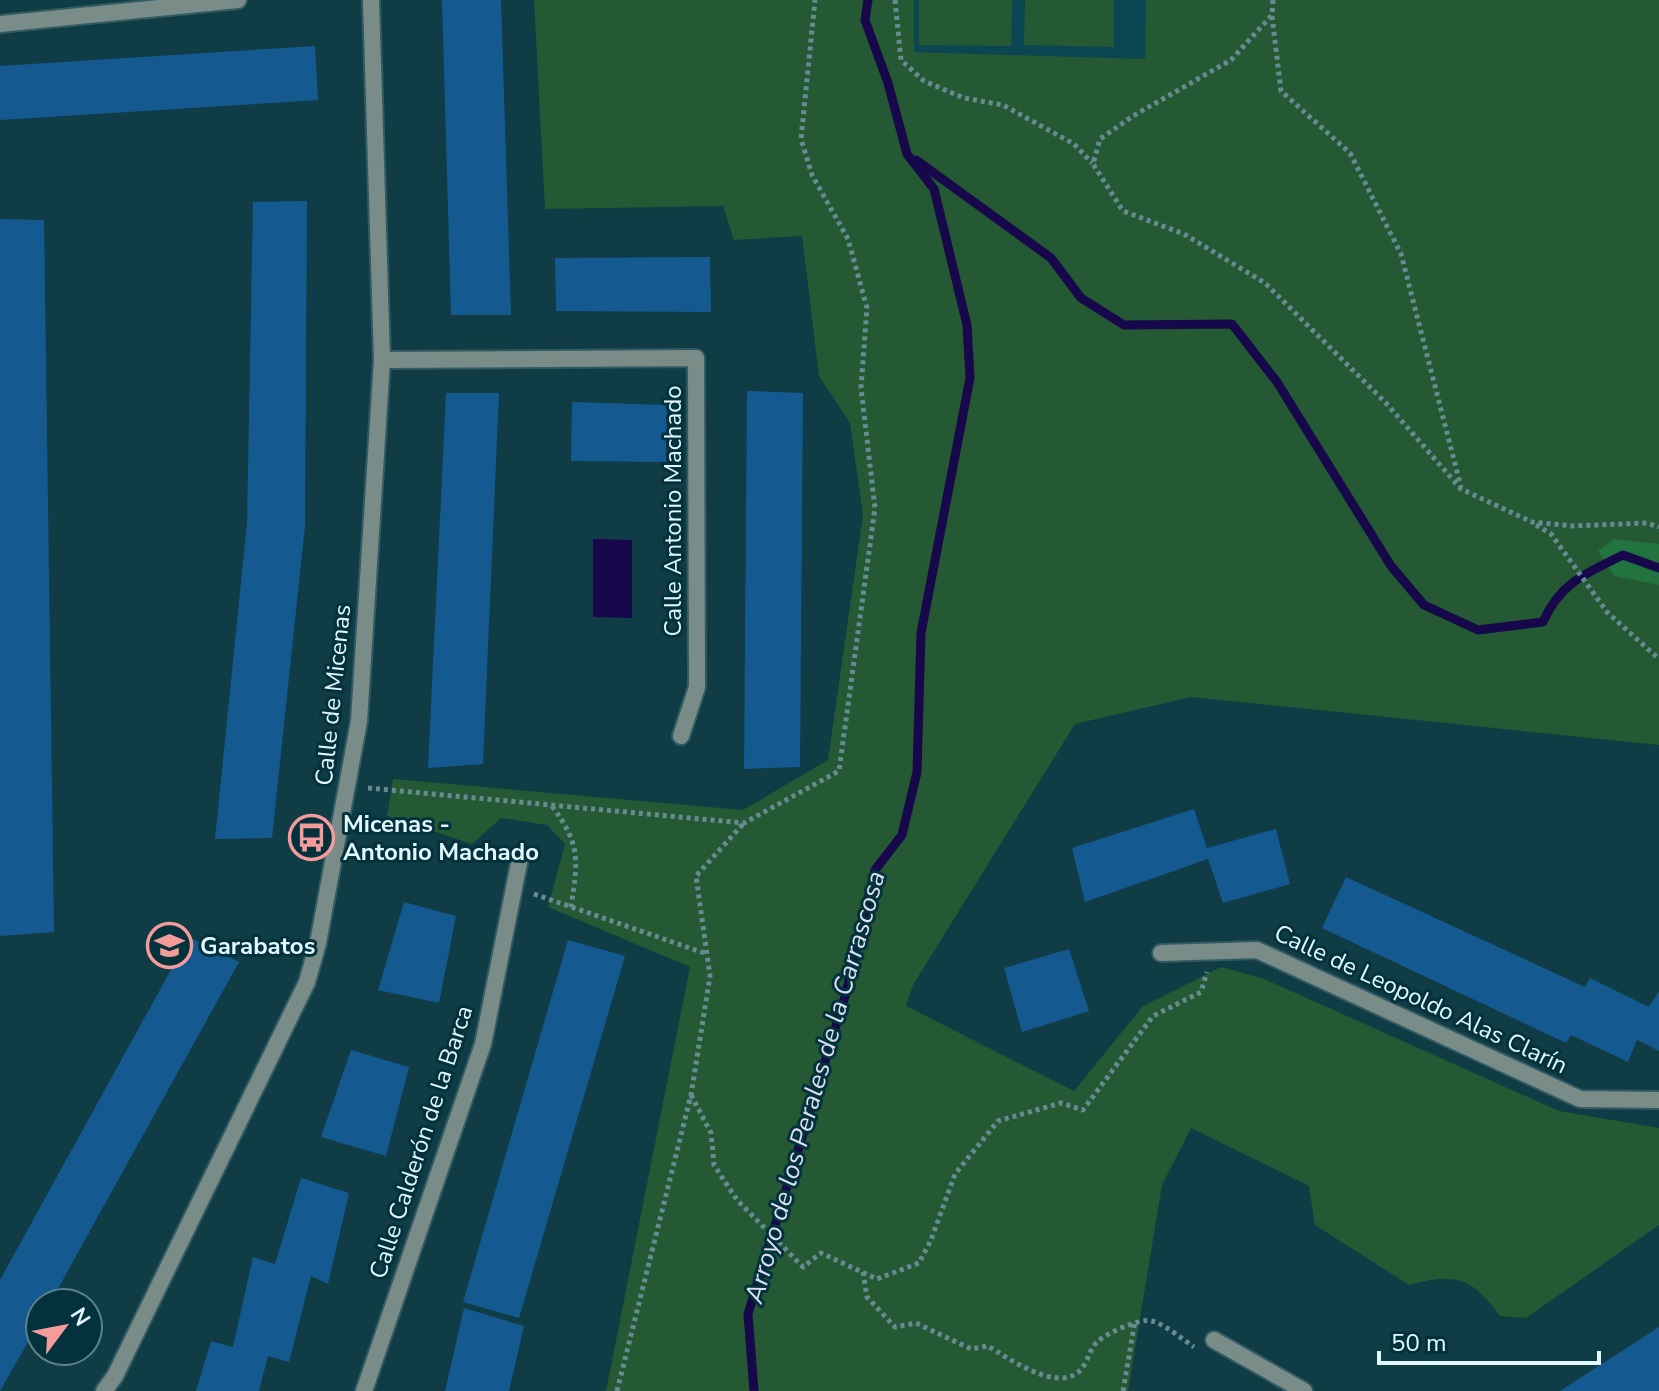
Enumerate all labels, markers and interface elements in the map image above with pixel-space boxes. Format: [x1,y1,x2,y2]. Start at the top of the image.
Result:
street label: Calle Antonio Machado [657,385,689,637]
street label: Calle de Micenas [308,603,358,787]
place label: Micenas - Antonio Machado [343,808,539,868]
bus stop icon: Micenas - Antonio Machado [288,814,336,862]
water label: Arroyo de los Perales de la Carrascosa [736,867,894,1308]
street label: Calle de Leopoldo Alas Clarín [1269,917,1573,1081]
school or university icon: Garabatos [145,922,193,970]
place label: Garabatos [200,930,315,962]
street label: Calle Calderón de la Barca [362,1001,480,1283]
north arrow [24,1287,104,1367]
text: N [63,1302,97,1332]
scale bar [1379,1315,1599,1365]
text: 50 m [1391,1327,1447,1359]

